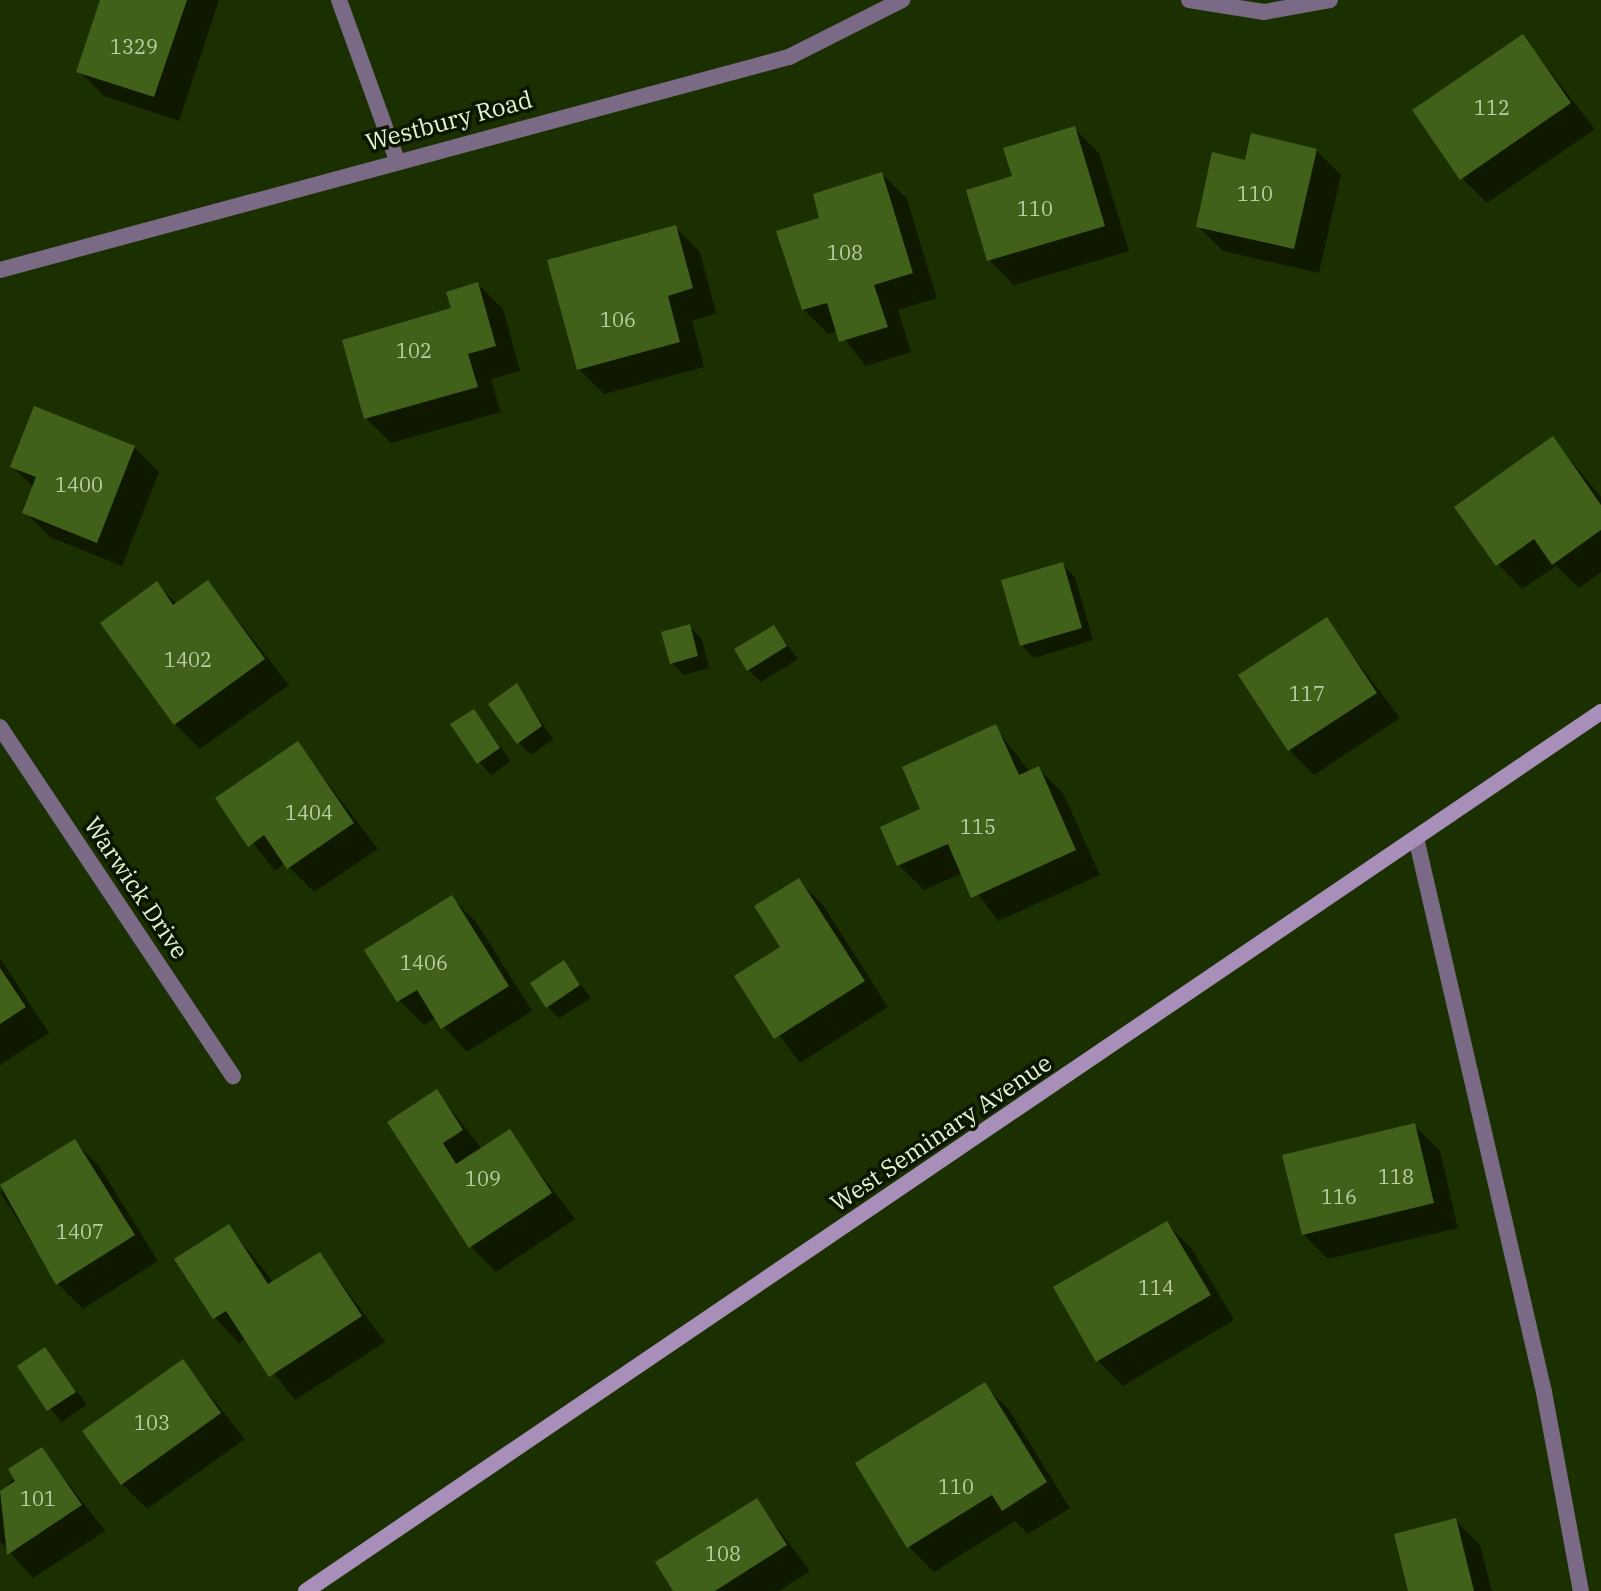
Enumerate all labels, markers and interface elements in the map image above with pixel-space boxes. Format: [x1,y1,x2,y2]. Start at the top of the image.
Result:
house number: 1329 [110,34,158,58]
street label: Westbury Road [363,85,535,157]
house number: 112 [1474,95,1510,119]
house number: 110 [1237,181,1273,205]
house number: 110 [1017,196,1053,220]
house number: 108 [827,240,863,264]
house number: 106 [600,307,636,331]
house number: 102 [396,338,432,362]
house number: 1400 [55,472,103,496]
house number: 1402 [164,647,212,671]
house number: 117 [1289,681,1325,705]
house number: 1404 [285,800,333,824]
street label: Warwick Drive [78,812,194,964]
house number: 115 [960,814,996,838]
house number: 1406 [400,950,448,974]
street label: West Seminary Avenue [825,1048,1057,1218]
house number: 118 [1378,1164,1414,1188]
house number: 109 [465,1166,501,1190]
house number: 116 [1321,1184,1357,1208]
house number: 1407 [56,1219,104,1243]
house number: 114 [1138,1275,1174,1299]
house number: 103 [134,1410,170,1434]
house number: 110 [938,1474,974,1498]
house number: 101 [20,1486,56,1510]
house number: 108 [705,1541,741,1565]

